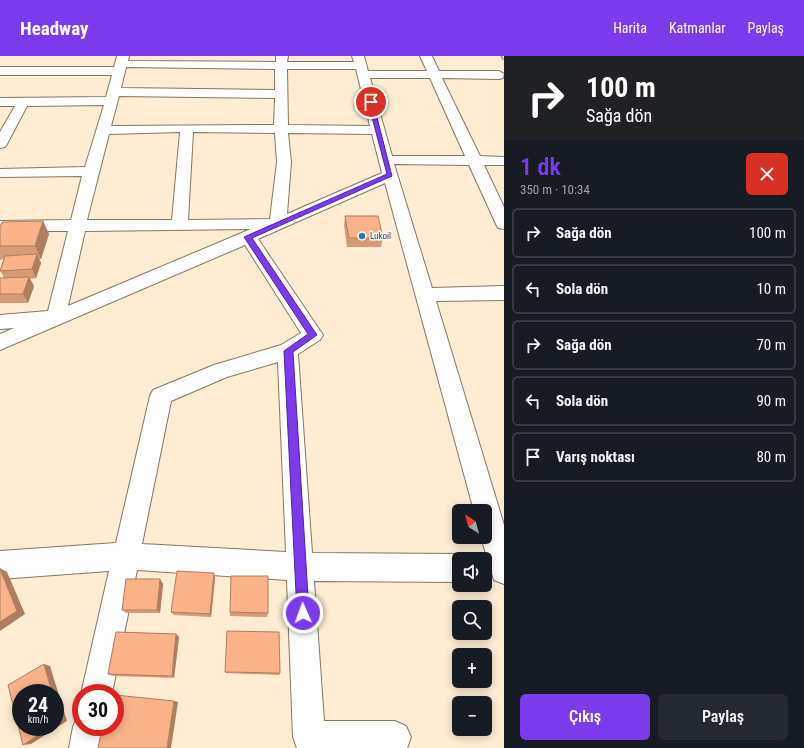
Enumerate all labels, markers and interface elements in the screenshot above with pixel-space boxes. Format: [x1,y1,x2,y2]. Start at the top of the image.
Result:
text: Headway [20,17,88,40]
text: Harita [613,20,647,36]
text: Katmanlar [669,20,726,36]
text: Paylaş [748,20,784,36]
text: 100 m [586,71,656,104]
icon: right [520,72,572,124]
pin [354,85,388,119]
icon: arrive [360,91,382,113]
text: Sağa dön [586,105,652,126]
text: 1 dk [520,153,561,181]
button: close [746,153,788,195]
text: 350 m · 10:34 [520,182,590,197]
icon: right [522,222,544,244]
text: Sağa dön [556,224,612,242]
text: 100 m [749,224,786,242]
marker: Lukoil [357,231,367,241]
place label: Lukoil [370,231,391,241]
icon: left [522,278,544,300]
text: Sola dön [556,280,608,298]
text: 10 m [756,280,786,298]
icon: right [522,334,544,356]
text: Sağa dön [556,336,612,354]
text: 70 m [756,336,786,354]
icon: left [522,390,544,412]
text: Sola dön [556,392,608,410]
text: 90 m [756,392,786,410]
icon: arrive [522,446,544,468]
text: Varış noktası [556,448,635,466]
text: 80 m [756,448,786,466]
north arrow [452,504,492,544]
map controls [452,504,492,736]
button: sound [452,552,492,592]
position arrow [282,592,324,634]
button: search [452,600,492,640]
button: + [452,648,492,688]
speed limit sign: 30 [72,684,124,736]
text: 24 [28,693,48,717]
button: Çıkış [520,694,650,740]
button: Paylaş [658,694,788,740]
button: − [452,696,492,736]
text: km/h [28,714,48,725]

